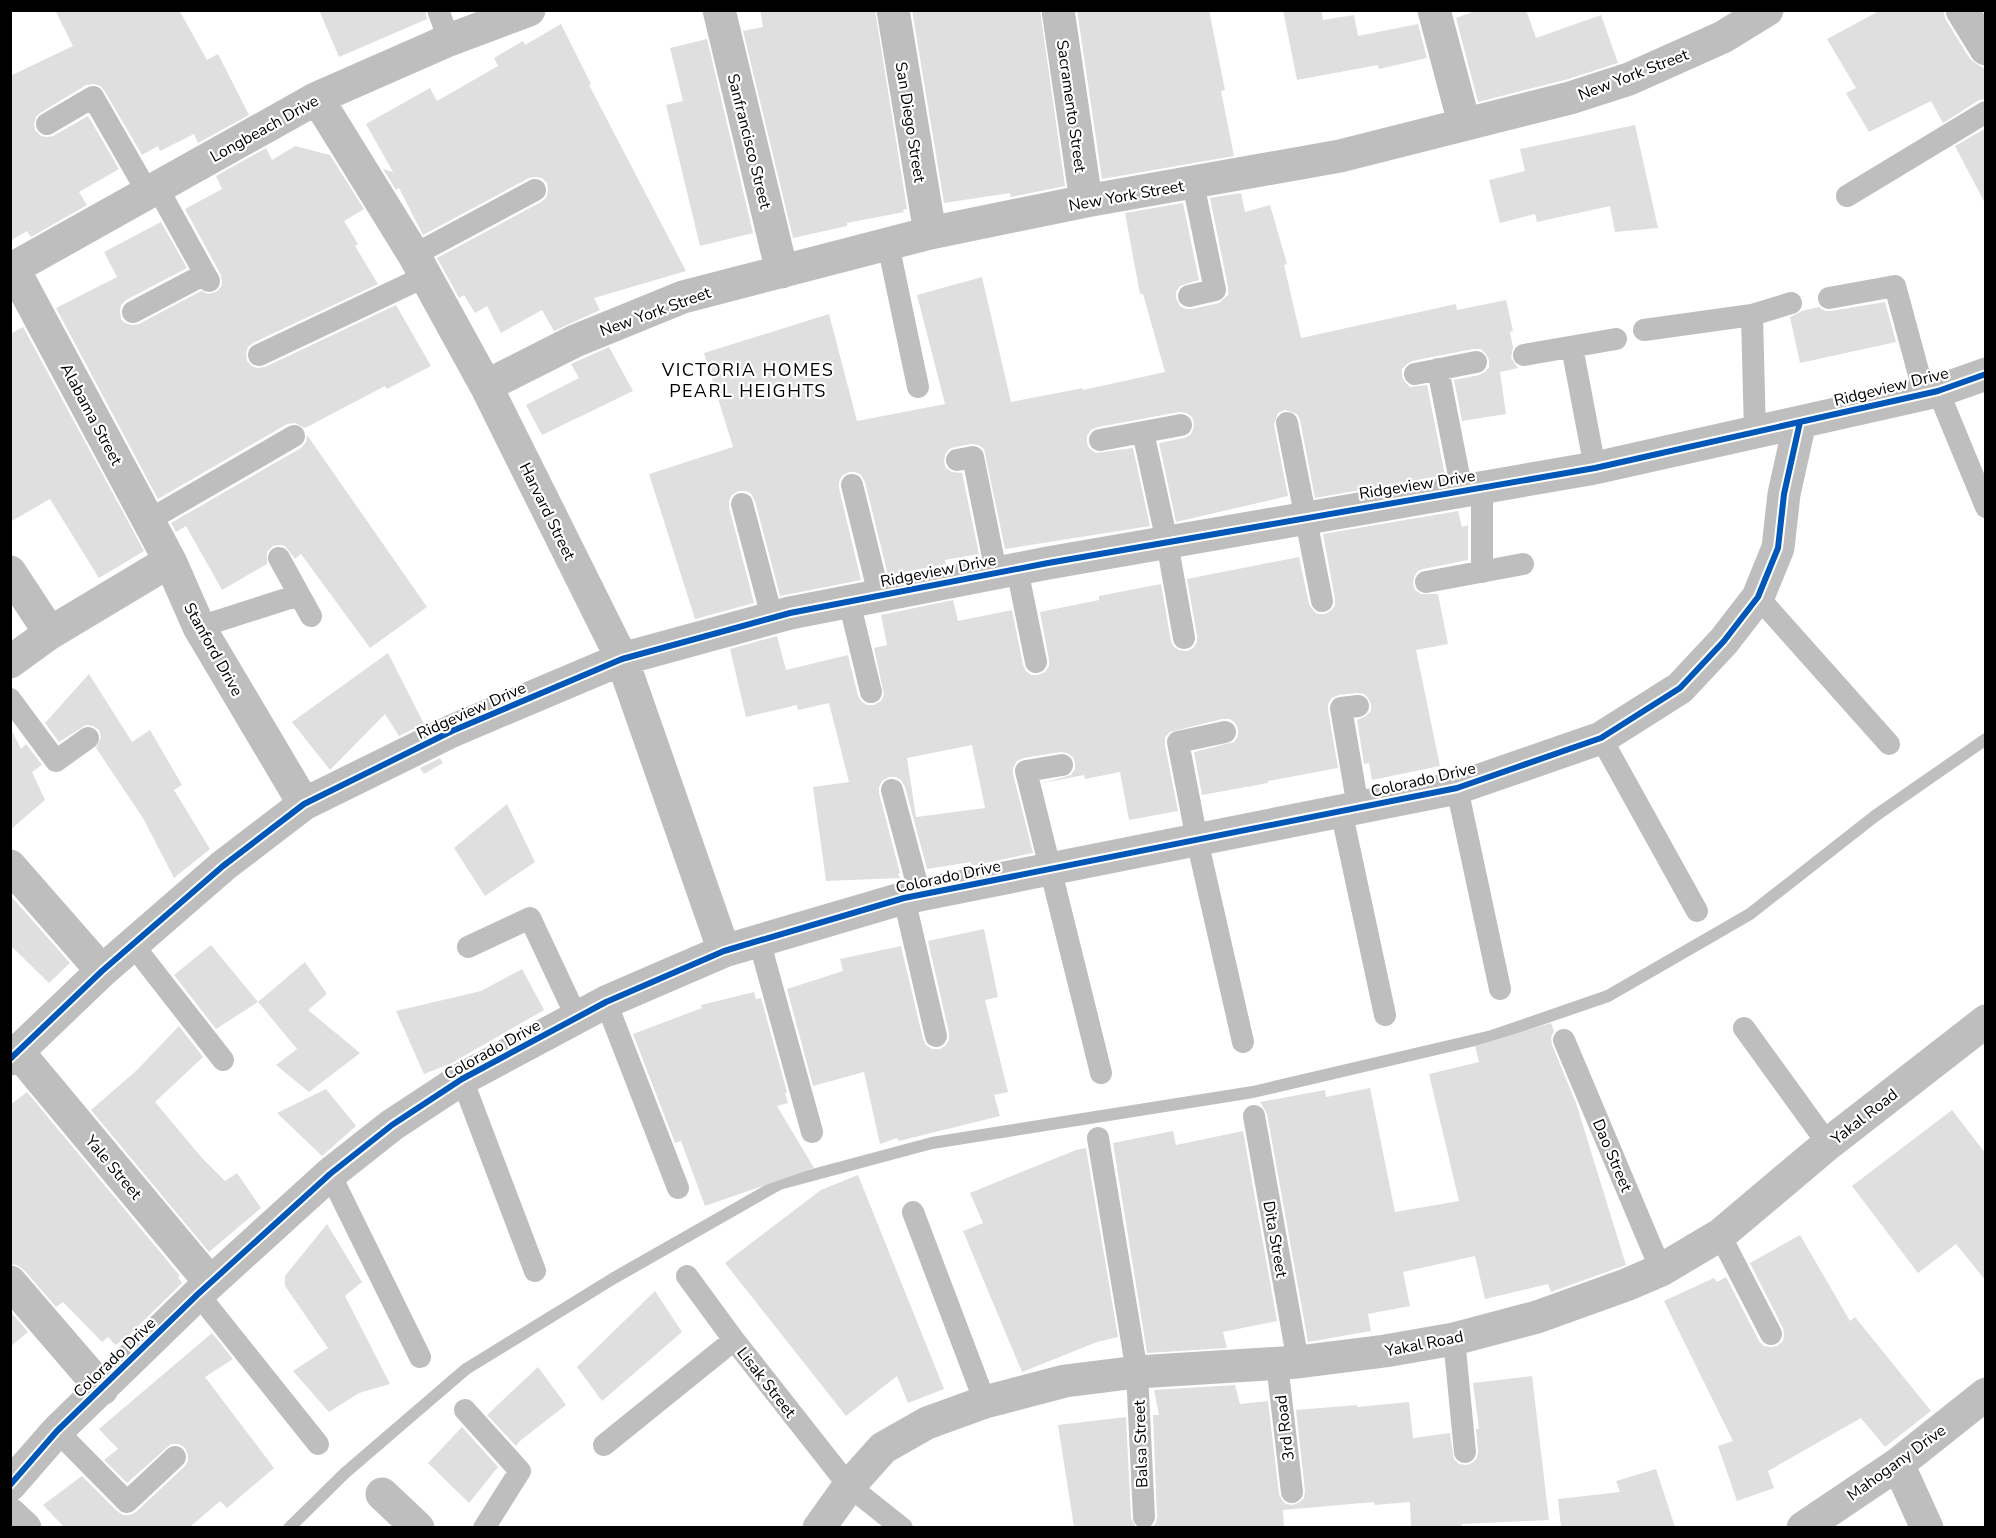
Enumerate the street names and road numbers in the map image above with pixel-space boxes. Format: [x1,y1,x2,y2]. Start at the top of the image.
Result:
street label: Sacramento Street [1051,39,1091,174]
street label: New York Street [1575,44,1692,106]
street label: San Diego Street [890,60,930,184]
street label: Sanfrancisco Street [722,71,777,212]
street label: Longbeach Drive [206,90,323,168]
street label: New York Street [1067,175,1186,217]
street label: New York Street [597,282,714,342]
street label: Alabama Street [55,360,127,470]
street label: Ridgeview Drive [1832,362,1951,412]
street label: Harvard Street [514,459,580,564]
street label: Ridgeview Drive [1357,465,1477,505]
street label: Ridgeview Drive [878,549,998,593]
street label: Stanford Drive [178,599,248,700]
street label: Ridgeview Drive [413,677,530,745]
street label: Colorado Drive [1369,757,1478,803]
street label: Colorado Drive [894,855,1003,899]
street label: Colorado Drive [440,1014,545,1085]
street label: Yakal Road [1826,1084,1903,1150]
street label: Dao Street [1587,1116,1637,1196]
street label: Yale Street [79,1130,147,1205]
street label: Dita Street [1257,1199,1293,1280]
street label: Colorado Drive [69,1313,161,1403]
street label: Yakal Road [1382,1326,1465,1363]
street label: Lisak Street [732,1343,801,1423]
street label: 3rd Road [1270,1394,1300,1462]
street label: Balsa Street [1128,1399,1154,1488]
street label: Mahogany Drive [1843,1419,1951,1506]

